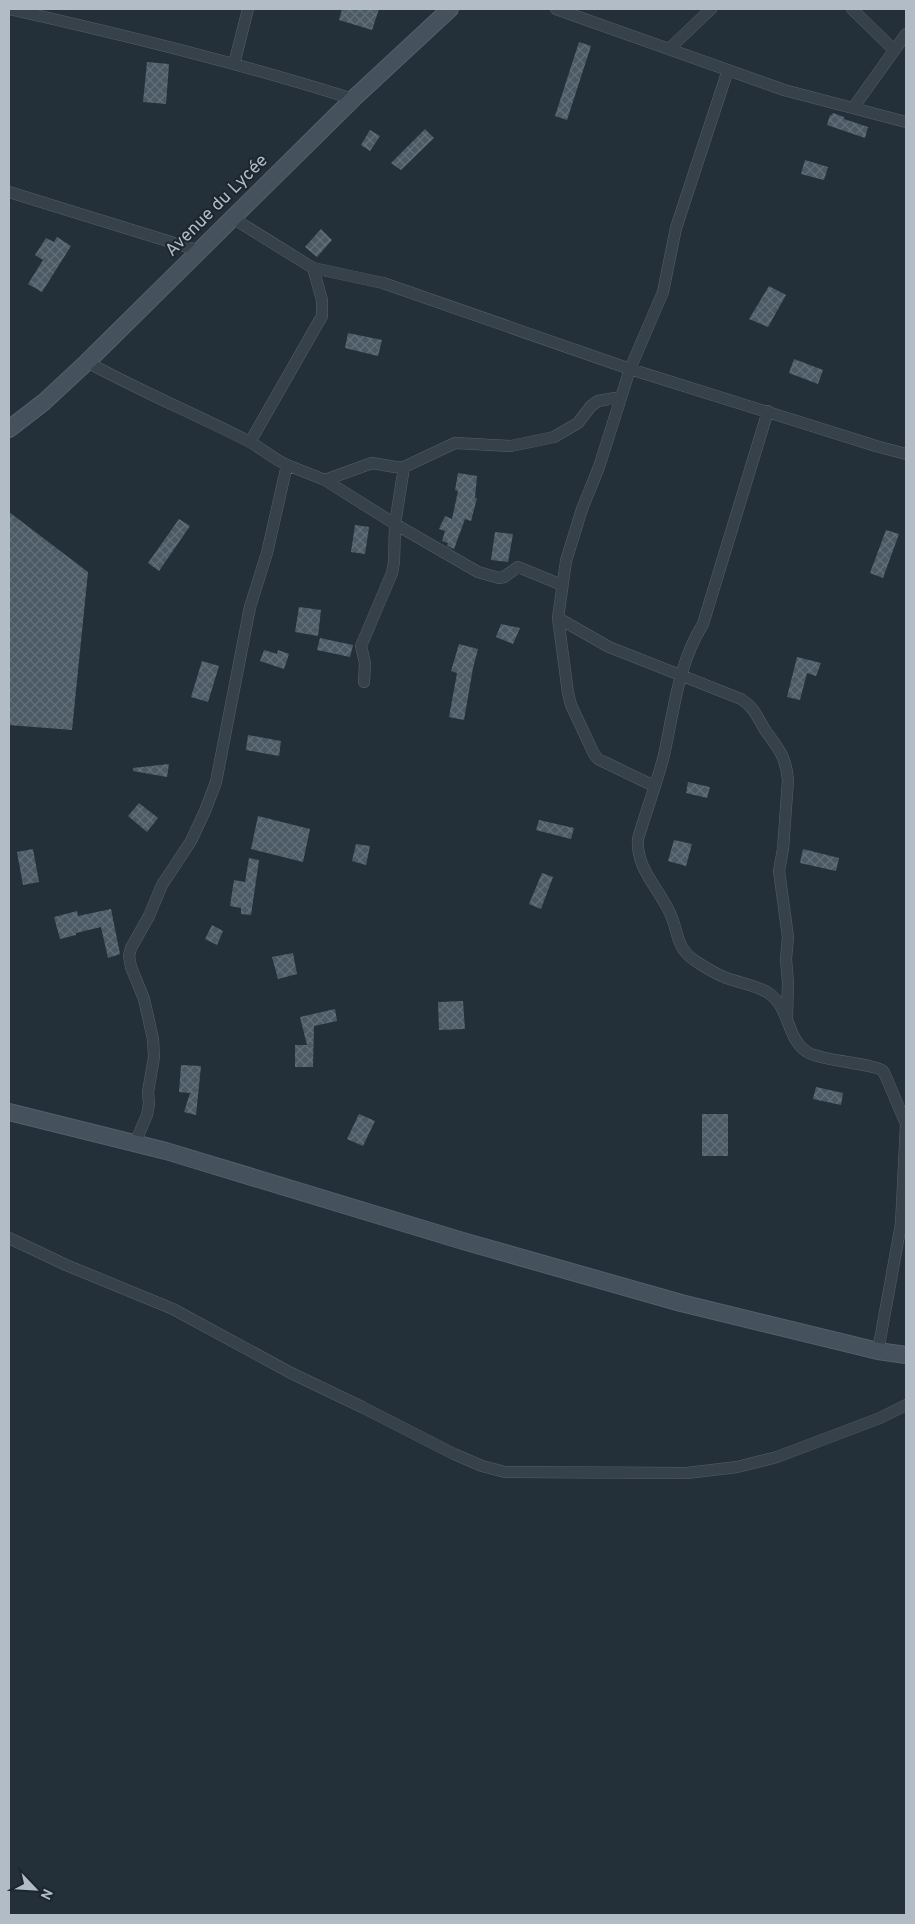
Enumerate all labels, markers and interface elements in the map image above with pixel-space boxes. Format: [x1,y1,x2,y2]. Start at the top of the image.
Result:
street label: Avenue du Lycée [161,150,273,262]
north arrow [10,1864,60,1914]
text: N [36,1886,55,1902]

